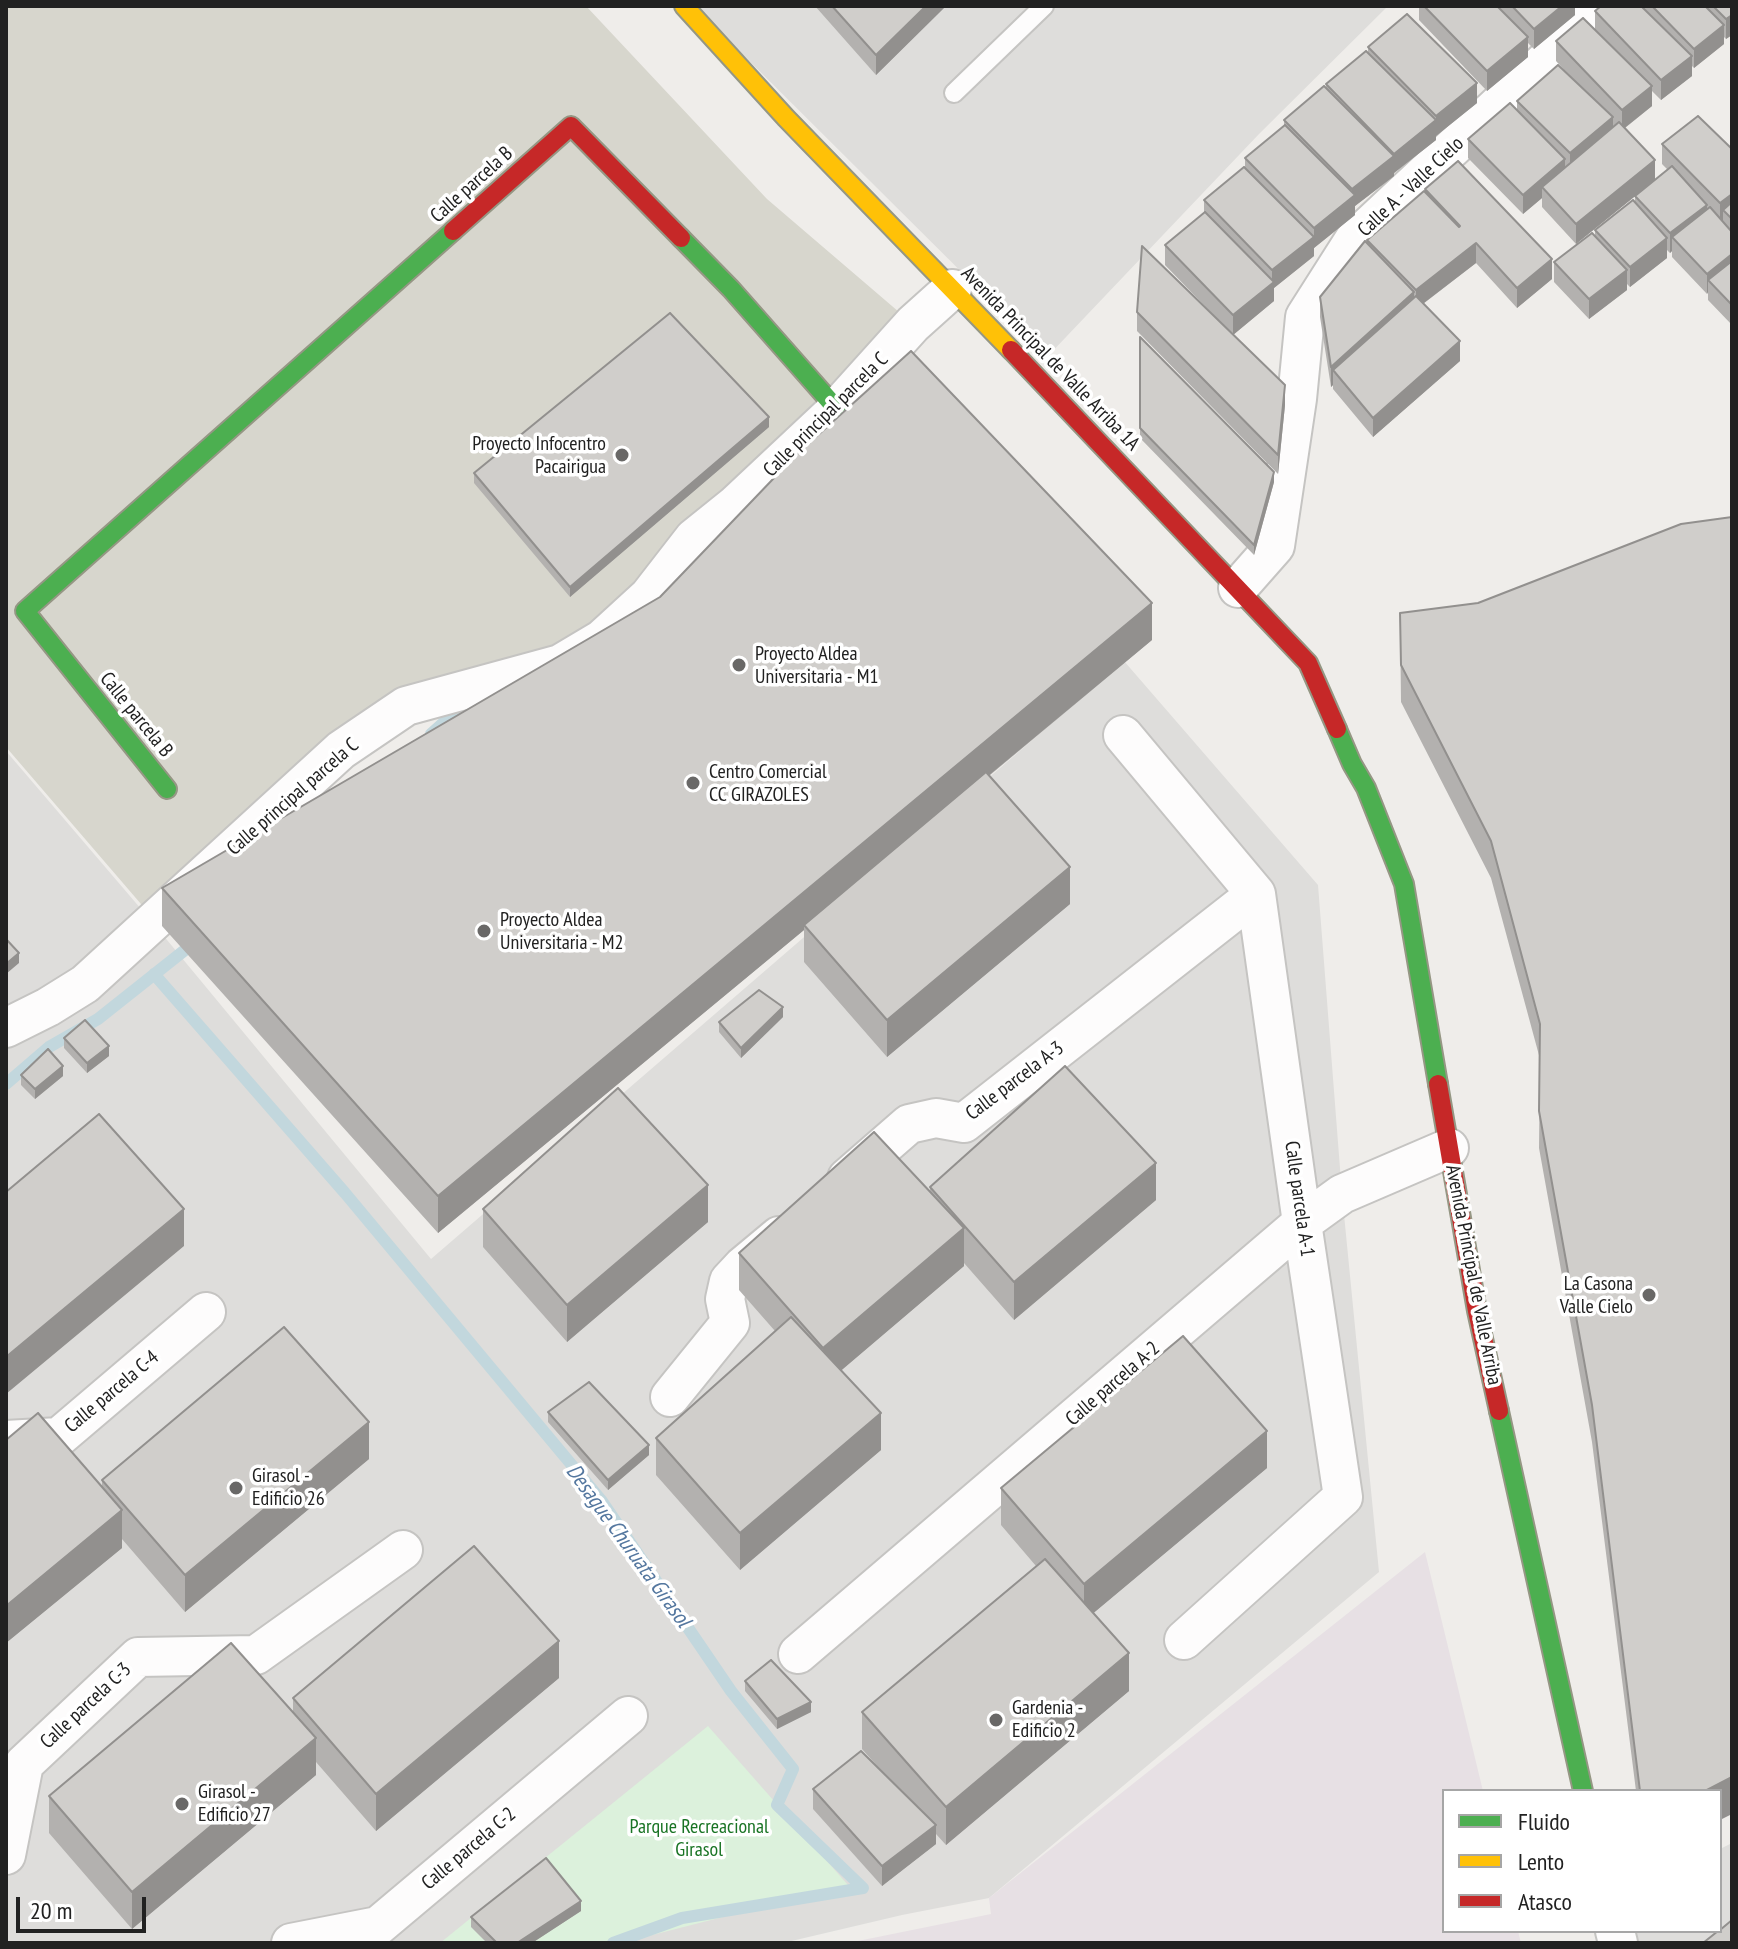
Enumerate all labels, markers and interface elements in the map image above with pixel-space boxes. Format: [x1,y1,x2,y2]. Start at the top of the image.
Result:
street label: Calle A - Valle Cielo [1353,132,1469,242]
street label: Calle parcela B [426,142,518,228]
street label: Avenida Principal de Valle Arriba 1A [956,262,1144,456]
street label: Calle principal parcela C [759,348,893,482]
place label: Proyecto Infocentro Pacairigua [472,432,606,479]
marker: Proyecto Infocentro Pacairigua [613,446,631,464]
place label: Proyecto Aldea Universitaria - M1 [755,642,878,689]
marker: Proyecto Aldea Universitaria - M1 [730,656,748,674]
street label: Calle parcela B [94,668,178,762]
street label: Calle principal parcela C [222,733,364,861]
place label: Centro Comercial CC GIRAZOLES [709,760,827,807]
marker: Centro Comercial CC GIRAZOLES [684,774,702,792]
place label: Proyecto Aldea Universitaria - M2 [500,908,623,955]
marker: Proyecto Aldea Universitaria - M2 [475,922,493,940]
street label: Calle parcela A-3 [961,1036,1069,1126]
street label: Calle parcela A-1 [1279,1140,1319,1258]
street label: Avenida Principal de Valle Arriba [1440,1163,1506,1387]
place label: La Casona Valle Cielo [1560,1272,1633,1319]
marker: La Casona Valle Cielo [1640,1286,1658,1304]
street label: Calle parcela A-2 [1061,1337,1165,1431]
street label: Calle parcela C-4 [60,1346,164,1438]
water label: Desague Churuata Girasol [560,1459,696,1633]
place label: Girasol - Edificio 26 [252,1464,325,1511]
marker: Girasol - Edificio 26 [227,1479,245,1497]
street label: Calle parcela C-3 [36,1658,136,1754]
place label: Gardenia - Edificio 2 [1012,1696,1083,1743]
marker: Gardenia - Edificio 2 [987,1711,1005,1729]
place label: Girasol - Edificio 27 [198,1780,271,1827]
legend [1442,1789,1722,1933]
marker: Girasol - Edificio 27 [173,1795,191,1813]
street label: Calle parcela C-2 [417,1803,521,1895]
text: Fluido [1518,1806,1570,1837]
park label: Parque Recreacional Girasol [629,1815,769,1862]
text: Lento [1518,1846,1564,1877]
scale bar [20,1881,150,1931]
text: Atasco [1518,1886,1572,1917]
text: 20 m [30,1895,72,1926]

